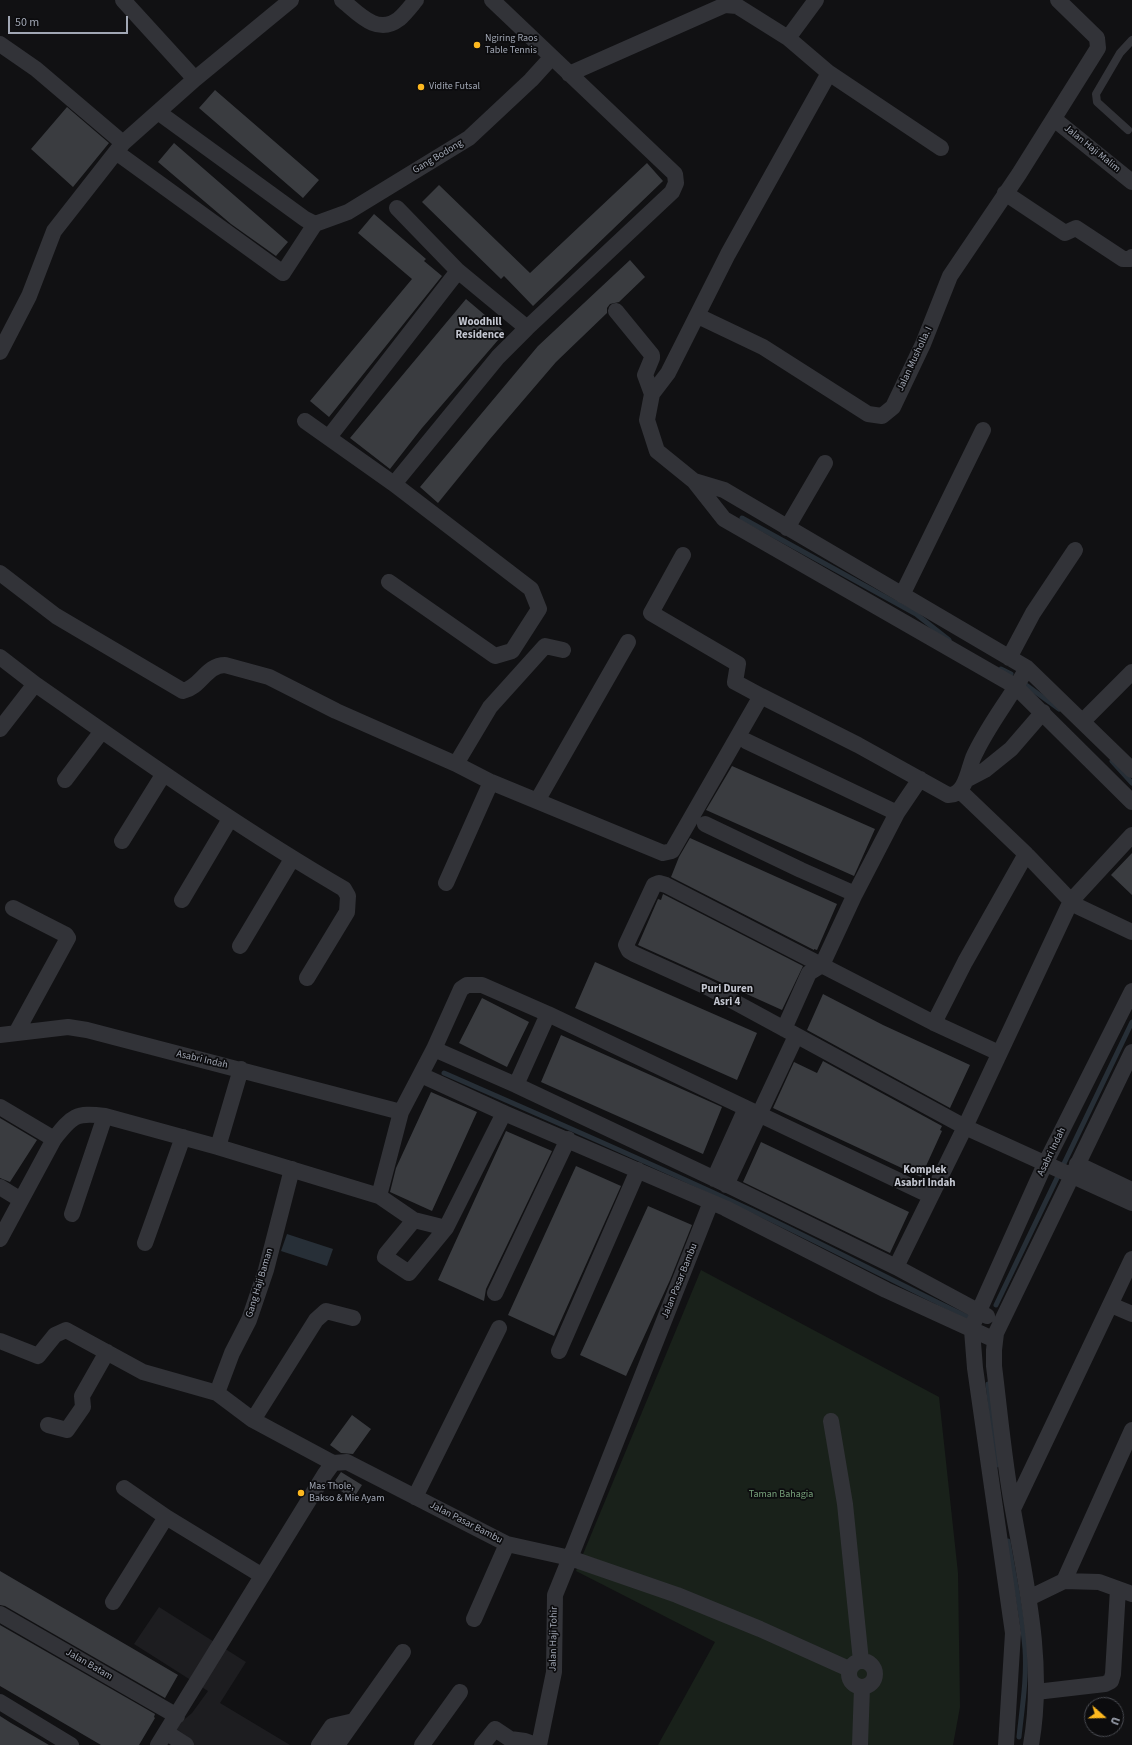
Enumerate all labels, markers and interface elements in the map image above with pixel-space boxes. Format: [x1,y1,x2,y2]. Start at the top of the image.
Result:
scale bar [10,8,130,34]
text: 50 m [15,14,39,31]
place label: Ngiring Raos Table Tennis [485,33,538,56]
marker: Ngiring Raos Table Tennis [472,40,482,50]
place label: Vidite Futsal [429,81,480,93]
marker: Vidite Futsal [416,82,426,92]
street label: Jalan Haji Malim [1061,123,1123,175]
street label: Gang Bodong [411,137,465,177]
district label: Woodhill Residence [455,316,505,342]
street label: Jalan Musholla. I [895,325,935,393]
district label: Puri Duren Asri 4 [701,983,753,1009]
street label: Asabri Indah [175,1048,229,1072]
street label: Asabri Indah [1035,1126,1069,1178]
district label: Komplek Asabri Indah [894,1164,956,1190]
street label: Jalan Pasar Bambu [659,1242,701,1320]
street label: Gang Haji Baman [244,1247,276,1319]
place label: Mas Thole, Bakso & Mie Ayam [309,1481,384,1504]
marker: Mas Thole, Bakso & Mie Ayam [296,1488,306,1498]
park label: Taman Bahagia [749,1489,813,1501]
street label: Jalan Pasar Bambu [428,1499,504,1547]
street label: Jalan Haji Tohir [547,1606,561,1672]
street label: Jalan Batam [63,1647,115,1683]
north arrow [1084,1697,1124,1737]
text: U [1107,1715,1123,1727]

